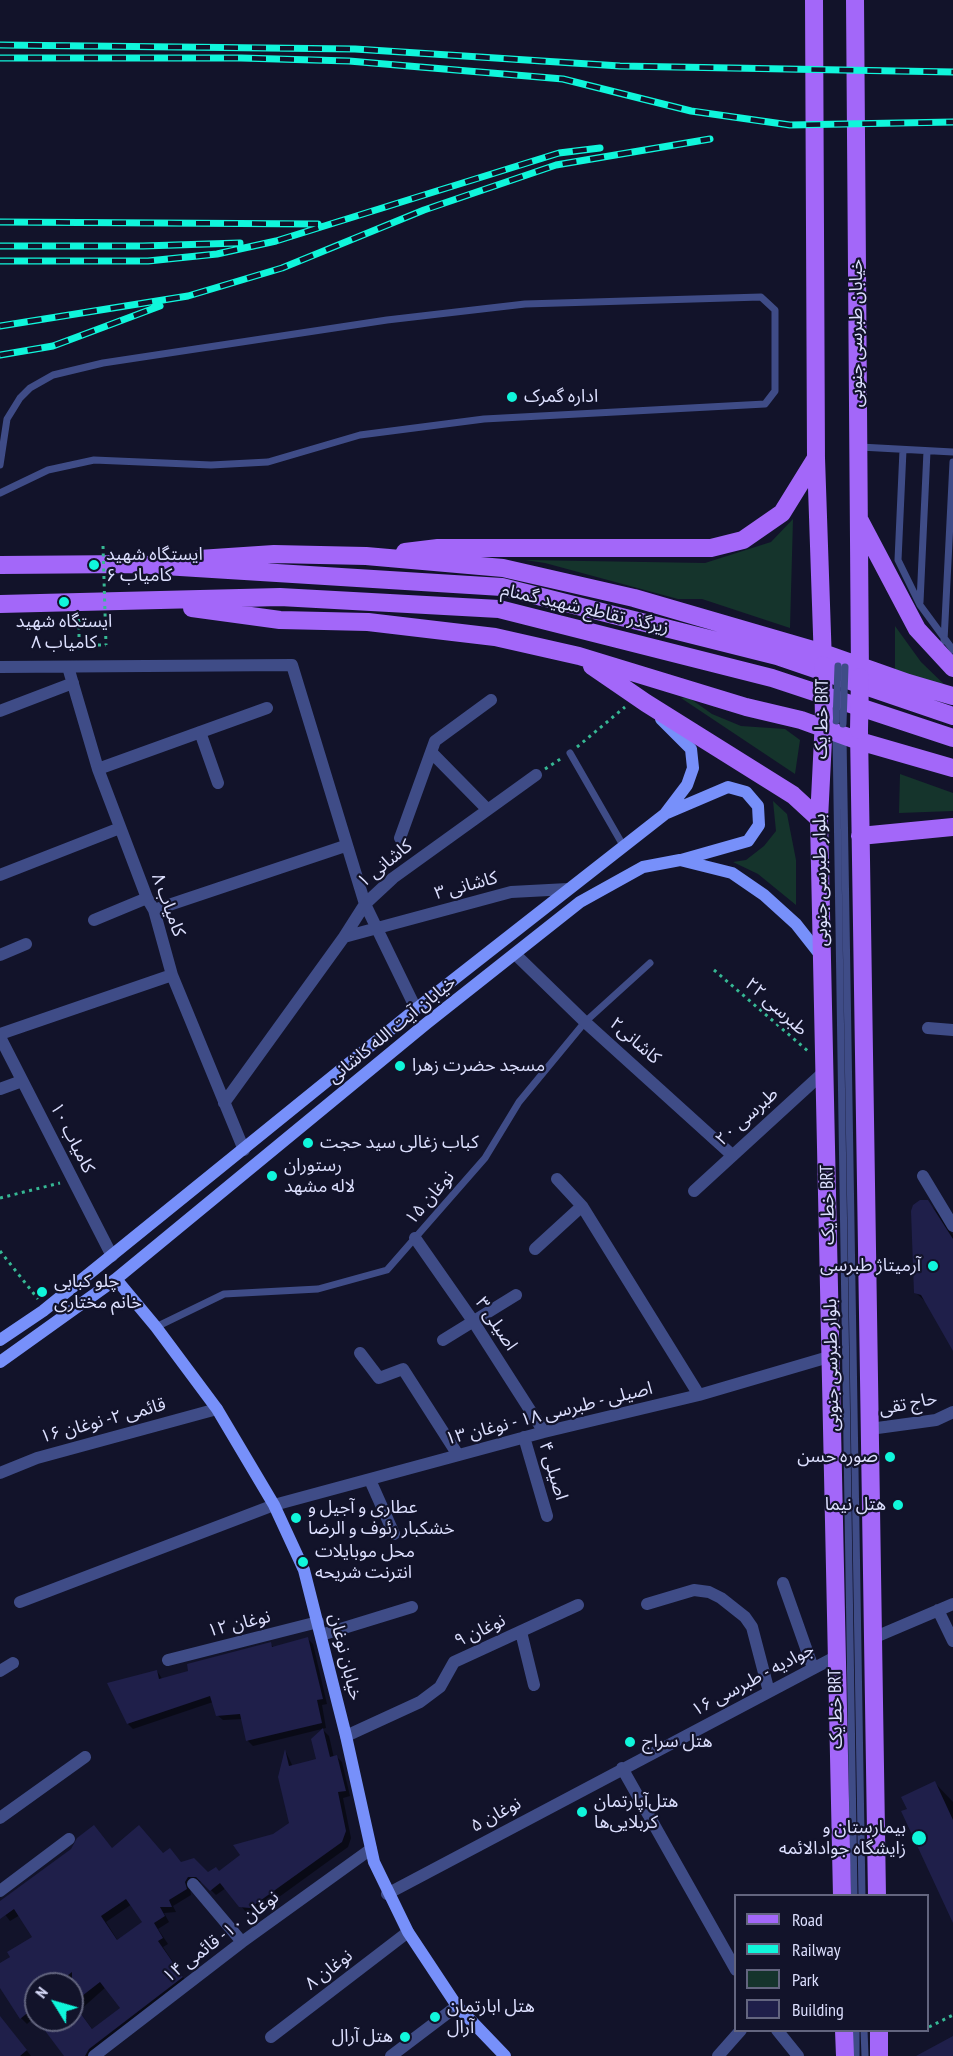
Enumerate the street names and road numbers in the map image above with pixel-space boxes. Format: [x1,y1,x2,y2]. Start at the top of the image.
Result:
street label: خیابان طبرسی جنوبی [846,259,868,407]
street label: زیرگذر تقاطع شهید گمنام [499,579,671,639]
street label: خط یک BRT [810,679,834,759]
street label: بلوار طبرسی جنوبی [809,813,833,947]
street label: کاشانی ۱ [353,835,417,893]
street label: کاشانی ۳ [432,867,500,905]
street label: کامیاب ۸ [147,870,189,940]
street label: خیابان آیت الله کاشانی [323,972,461,1088]
street label: طبرسی ۲۲ [740,973,812,1041]
street label: کاشانی۲ [605,1013,665,1069]
street label: طبرسی ۲۰ [711,1083,783,1151]
street label: کامیاب ۱۰ [45,1099,99,1177]
street label: خط یک BRT [816,1165,840,1245]
street label: نوغان ۱۵ [401,1167,459,1229]
street label: اصیلی ۳ [470,1293,522,1355]
street label: بلوار طبرسی جنوبی [820,1298,844,1432]
street label: اصیلی - طبرسی ۱۸ - نوغان ۱۳ [443,1378,655,1450]
street label: حاج تقی [877,1388,939,1420]
street label: قائمی ۲- نوغان ۱۶ [38,1394,168,1448]
street label: اصیلی ۴ [534,1439,572,1503]
street label: نوغان ۱۲ [205,1606,273,1642]
street label: نوغان ۹ [451,1610,509,1652]
street label: خیابان نوغان [324,1611,366,1703]
street label: جوادیه - طبرسی ۱۶ [688,1639,818,1721]
street label: خط یک BRT [824,1669,848,1749]
street label: نوغان ۵ [467,1793,525,1837]
street label: نوغان ۱۰- قائمی ۱۴ [159,1886,283,1988]
street label: نوغان ۸ [301,1945,357,1995]

